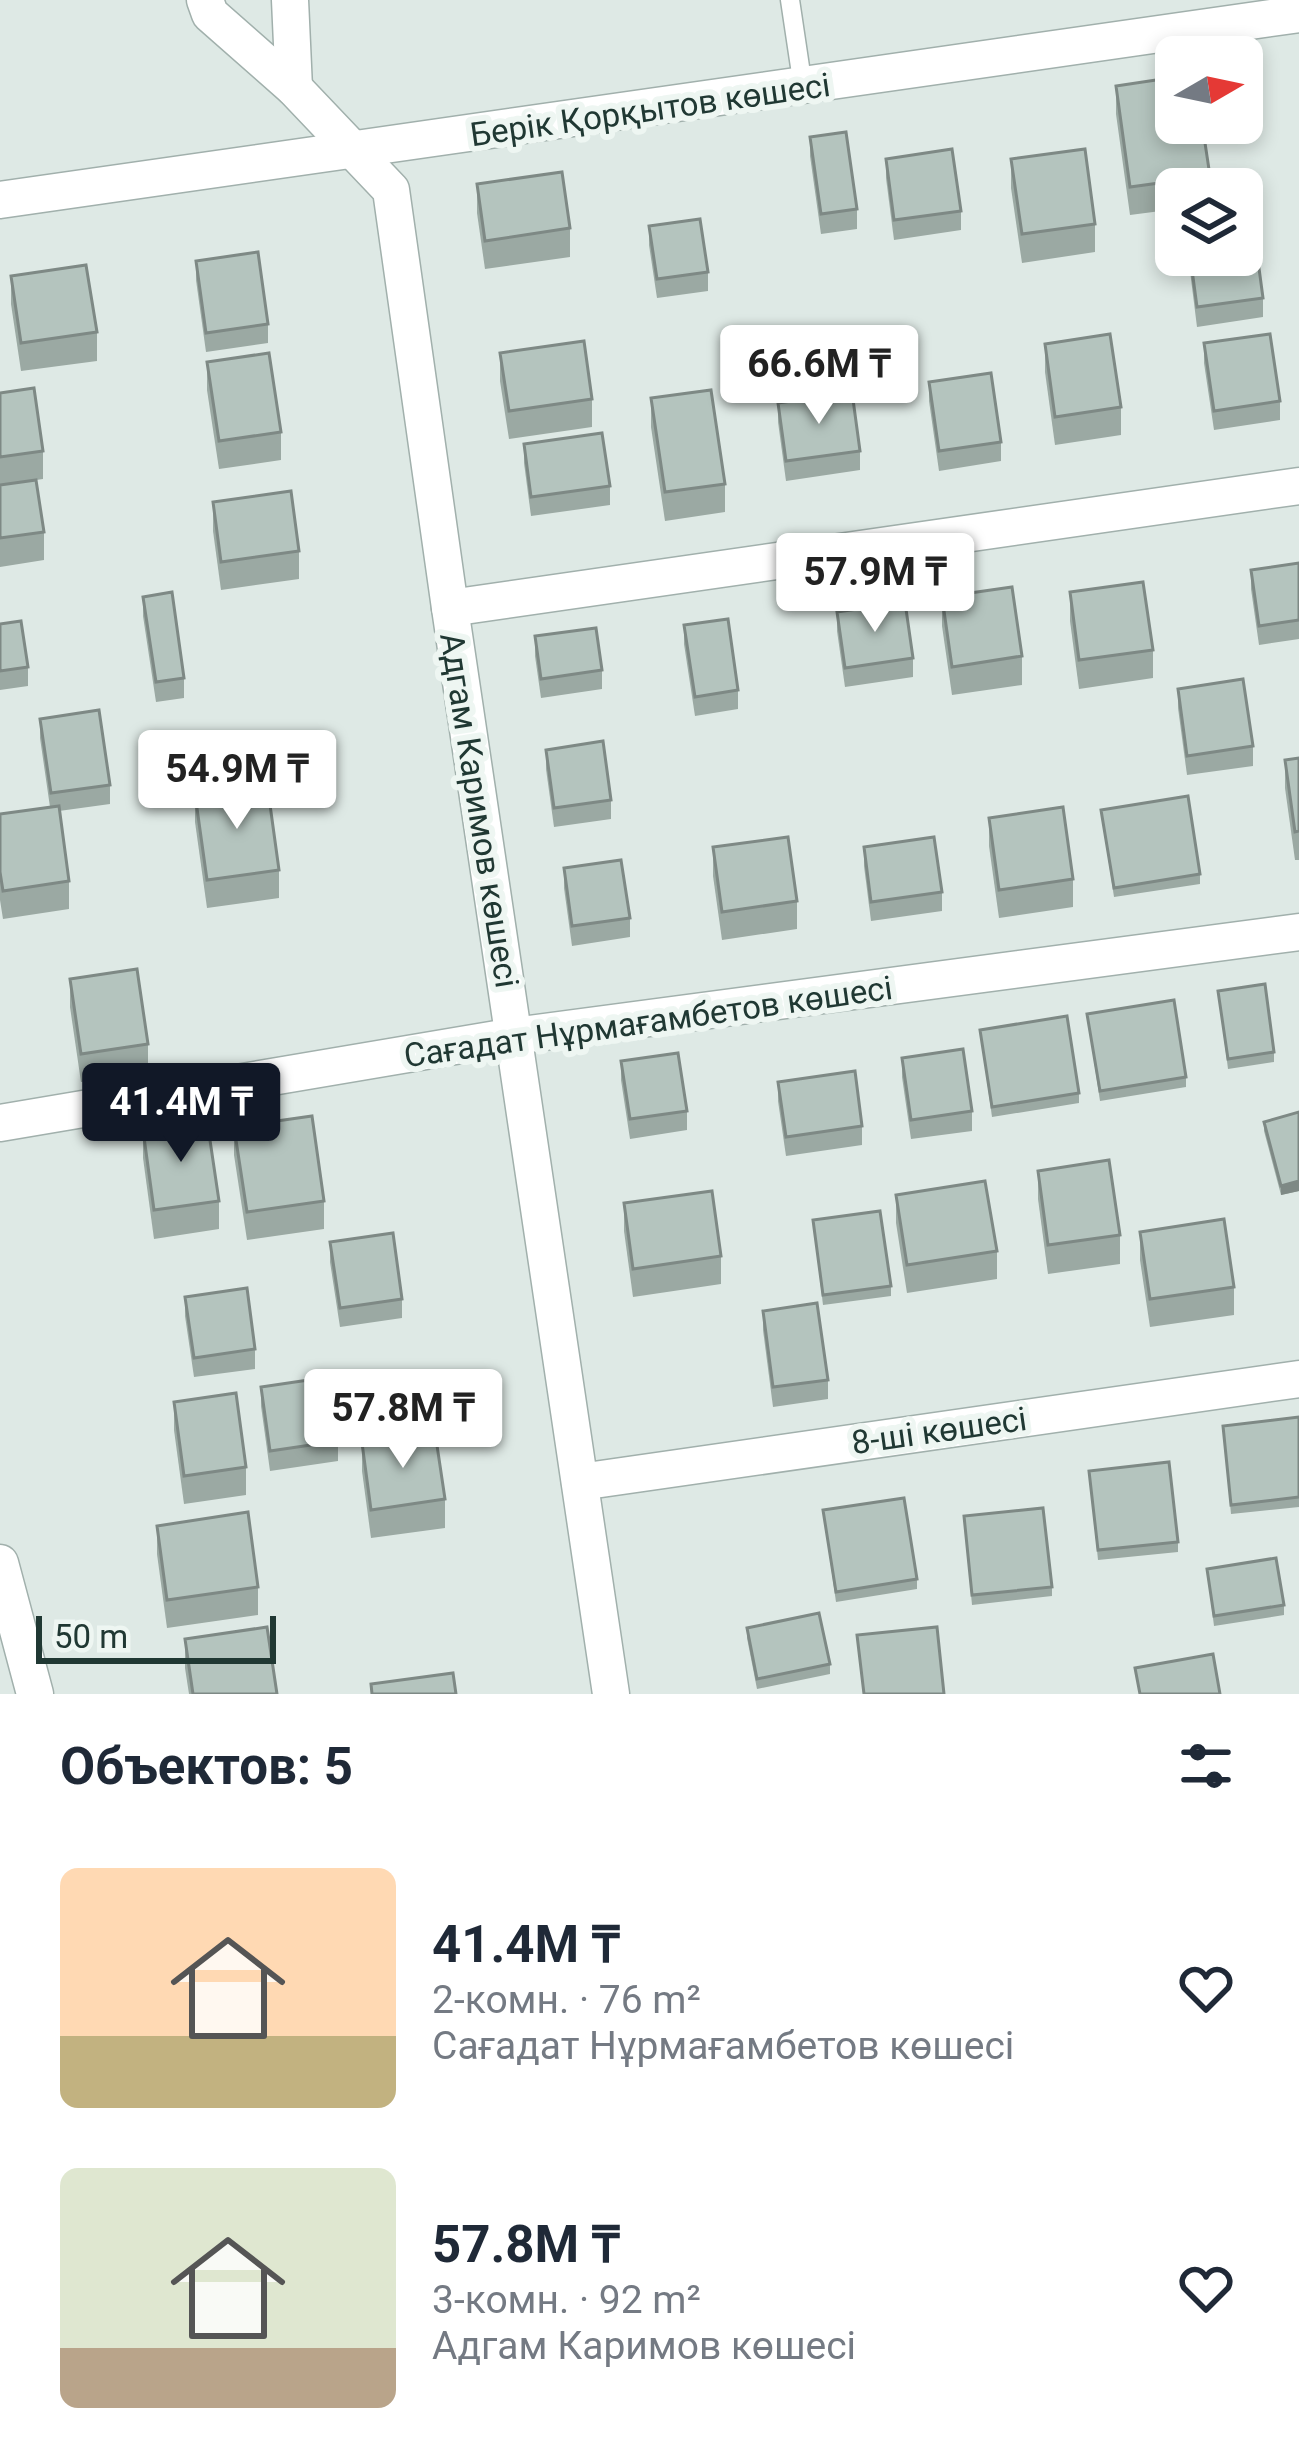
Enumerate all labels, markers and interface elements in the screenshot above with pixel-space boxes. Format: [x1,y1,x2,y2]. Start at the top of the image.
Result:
north arrow [1155,36,1263,144]
map controls [1155,36,1263,276]
street label: Берік Қорқытов көшесі [468,65,832,154]
button: layers [1155,168,1263,276]
pin: 66.6M ₸ [708,325,930,427]
text: 66.6M ₸ [747,341,891,387]
pin: 57.9M ₸ [764,533,986,635]
text: 57.9M ₸ [803,549,947,595]
street label: Адгам Каримов көшесі [432,630,527,990]
pin: 54.9M ₸ [126,730,348,832]
text: 54.9M ₸ [165,746,309,792]
street label: Сағадат Нұрмағамбетов көшесі [401,968,895,1075]
pin: 41.4M ₸ [70,1063,292,1165]
text: 41.4M ₸ [109,1079,253,1125]
pin: 57.8M ₸ [292,1369,514,1471]
text: 57.8M ₸ [331,1385,475,1431]
street label: 8-шi көшесi [849,1399,1029,1462]
scale bar [36,1610,276,1663]
text: 50 m [54,1617,128,1656]
icon: filters [1173,1733,1239,1799]
text: Объектов: 5 [60,1737,353,1796]
text: 41.4M ₸ [432,1915,620,1974]
icon: home [156,1916,300,2060]
icon: heart [1173,1955,1239,2021]
text: 2-комн. · 76 m² [432,1977,701,2023]
text: Сағадат Нұрмағамбетов көшесі [432,2023,1014,2069]
text: 57.8M ₸ [432,2215,620,2274]
icon: home [156,2216,300,2360]
icon: heart [1173,2255,1239,2321]
text: 3-комн. · 92 m² [432,2277,701,2323]
text: Адгам Каримов көшесі [432,2323,856,2369]

